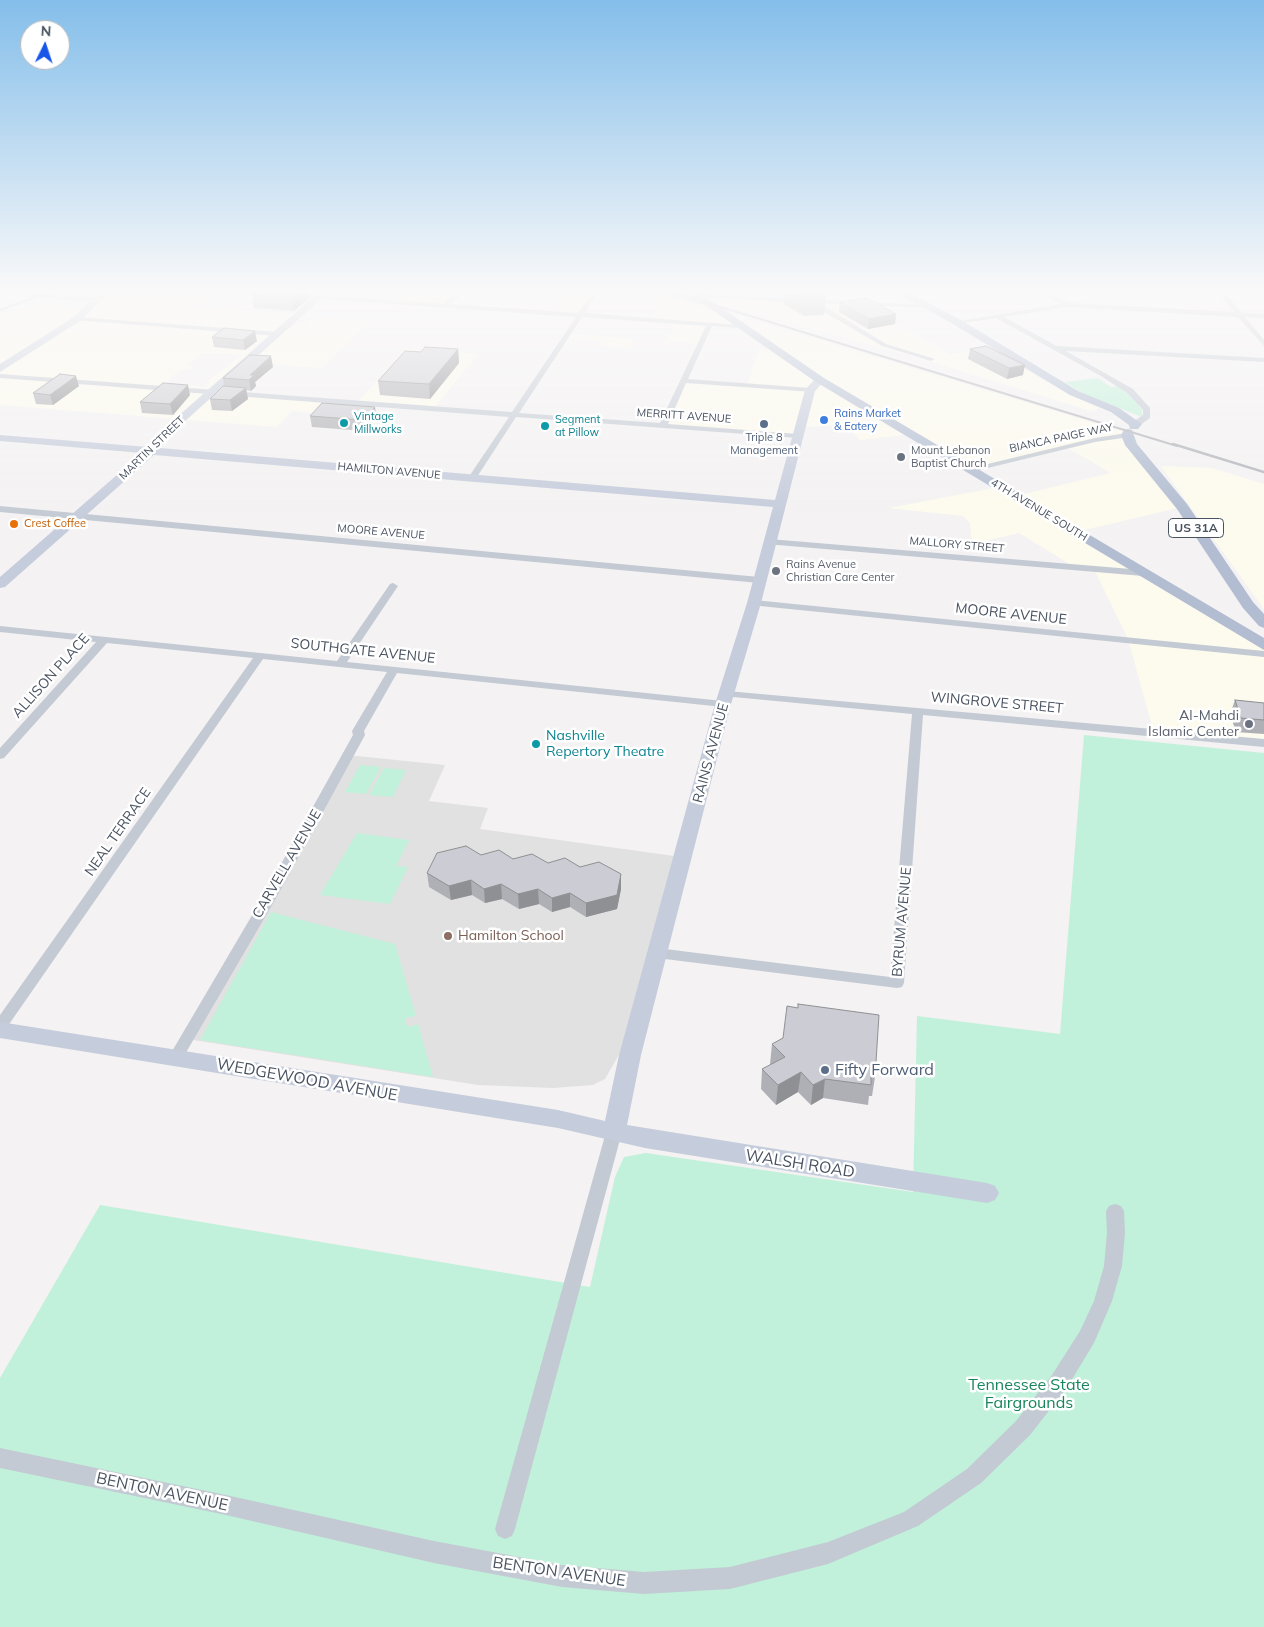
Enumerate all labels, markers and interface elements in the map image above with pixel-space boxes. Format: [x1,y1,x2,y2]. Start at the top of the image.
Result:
north arrow [20,20,70,70]
text: N [40,22,52,40]
street label: MERRITT AVENUE [636,406,732,426]
place label: Rains Market & Eatery [834,407,901,433]
place label: Vintage Millworks [354,410,402,436]
street label: MARTIN STREET [117,413,187,483]
place label: Segment at Pillow [555,413,600,439]
marker: Rains Market & Eatery [818,414,830,426]
marker: Vintage Millworks [338,417,350,429]
marker: Triple 8 Management [758,418,770,430]
marker: Segment at Pillow [539,420,551,432]
street label: BIANCA PAIGE WAY [1008,421,1114,455]
place label: Triple 8 Management [730,431,798,457]
place label: Mount Lebanon Baptist Church [911,444,991,470]
marker: Mount Lebanon Baptist Church [895,451,907,463]
street label: HAMILTON AVENUE [337,460,441,482]
street label: 4TH AVENUE SOUTH [988,476,1090,544]
place label: Crest Coffee [24,517,86,531]
marker: Crest Coffee [8,518,20,530]
road number: US 31A [1168,518,1224,538]
street label: MOORE AVENUE [337,522,425,542]
street label: MALLORY STREET [909,534,1005,556]
place label: Rains Avenue Christian Care Center [786,558,894,584]
marker: Rains Avenue Christian Care Center [770,565,782,577]
street label: MOORE AVENUE [955,600,1067,628]
street label: ALLISON PLACE [9,631,93,721]
street label: SOUTHGATE AVENUE [290,635,436,667]
street label: WINGROVE STREET [930,689,1064,717]
street label: RAINS AVENUE [690,701,732,805]
place label: Al-Mahdi Islamic Center [1148,708,1239,740]
marker: Al-Mahdi Islamic Center [1243,718,1255,730]
place label: Nashville Repertory Theatre [546,728,664,760]
marker: Nashville Repertory Theatre [530,738,542,750]
street label: NEAL TERRACE [81,785,155,879]
street label: CARVELL AVENUE [249,807,325,921]
street label: BYRUM AVENUE [889,866,915,978]
place label: Hamilton School [458,928,564,944]
marker: Hamilton School [442,930,454,942]
street label: WEDGEWOOD AVENUE [215,1055,399,1105]
place label: Fifty Forward [835,1060,934,1080]
marker: Fifty Forward [819,1064,831,1076]
street label: WALSH ROAD [744,1146,856,1182]
park label: Tennessee State Fairgrounds [968,1375,1090,1413]
street label: BENTON AVENUE [94,1469,230,1515]
street label: BENTON AVENUE [491,1553,627,1591]

